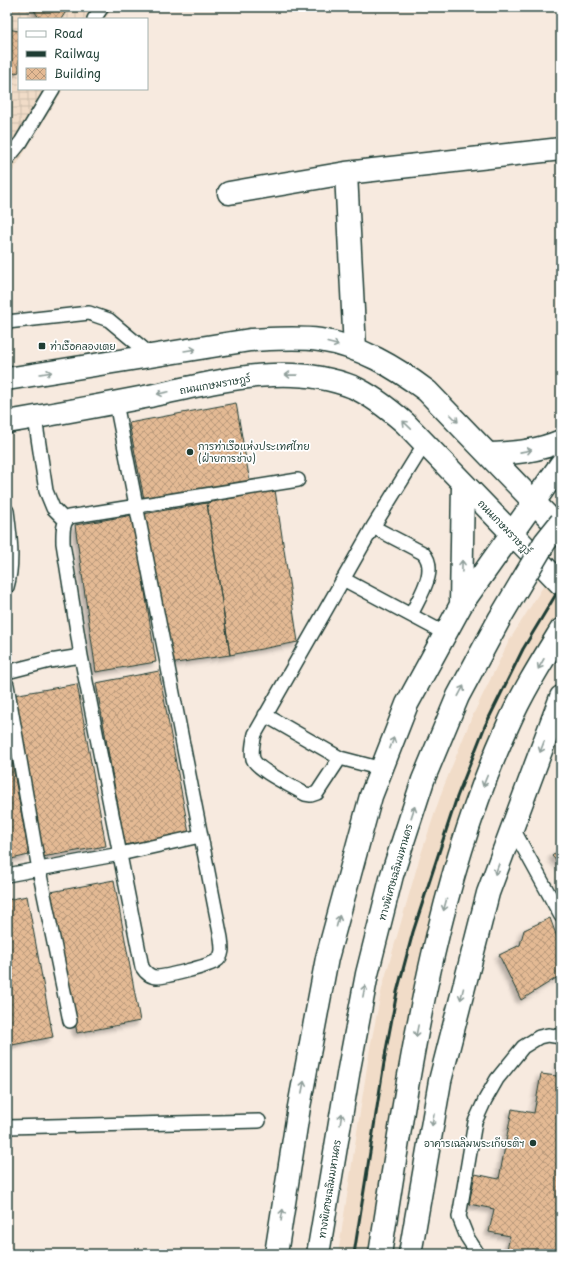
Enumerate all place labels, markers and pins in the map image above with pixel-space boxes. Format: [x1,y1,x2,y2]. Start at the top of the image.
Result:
place label: ท่าเรือคลองเตย [50,338,116,353]
marker: ท่าเรือคลองเตย [37,341,47,351]
place label: การท่าเรือแห่งประเทศไทย (ฝ่ายการช่าง) [198,438,310,465]
marker: การท่าเรือแห่งประเทศไทย (ฝ่ายการช่าง) [185,447,195,457]
place label: อาคารเฉลิมพระเกียรติฯ [424,1135,525,1150]
marker: อาคารเฉลิมพระเกียรติฯ [528,1138,538,1148]

